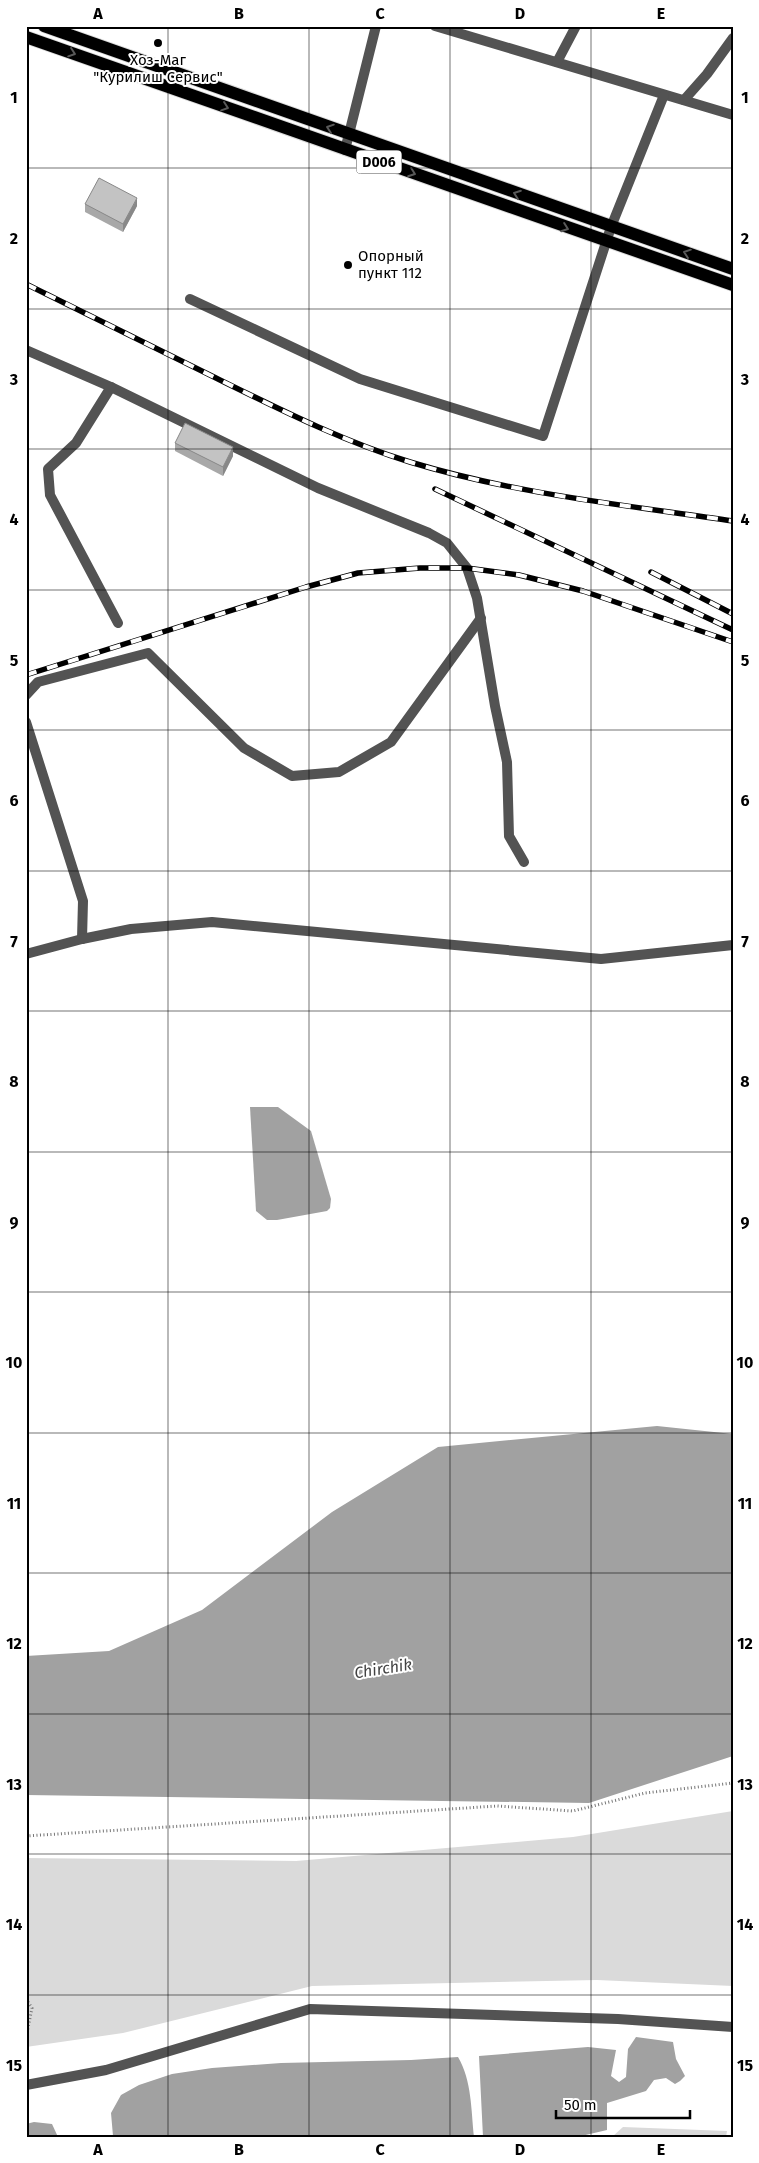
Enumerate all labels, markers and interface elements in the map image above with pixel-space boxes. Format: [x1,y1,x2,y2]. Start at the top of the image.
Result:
text: A [92,4,103,23]
text: B [234,4,244,23]
text: C [375,4,385,23]
text: D [515,4,525,23]
text: E [657,4,665,23]
marker: Хоз-Маг "Курилиш Сервис" [152,37,164,49]
one-way arrow [67,47,76,57]
place label: Хоз-Маг "Курилиш Сервис" [93,51,223,86]
text: 1 [10,88,18,107]
text: 1 [741,88,749,107]
one-way arrow [221,101,229,111]
one-way arrow [327,124,335,134]
road number: D006 [356,150,402,173]
one-way arrow [407,167,415,177]
one-way arrow [513,190,521,200]
one-way arrow [560,222,568,232]
text: 2 [10,229,18,248]
text: 2 [741,229,749,248]
place label: Опорный пункт 112 [358,247,424,282]
one-way arrow [683,249,691,259]
marker: Опорный пункт 112 [342,259,354,271]
text: 3 [9,370,18,389]
text: 3 [740,370,749,389]
text: 4 [9,510,19,529]
text: 4 [740,510,750,529]
text: 5 [10,651,19,670]
text: 5 [741,651,750,670]
text: 6 [9,791,19,810]
text: 6 [740,791,750,810]
text: 7 [10,932,18,951]
text: 7 [741,932,749,951]
text: 8 [9,1072,19,1091]
text: 8 [740,1072,750,1091]
text: 9 [10,1213,19,1232]
text: 9 [741,1213,750,1232]
text: 10 [6,1353,22,1372]
text: 10 [737,1353,753,1372]
text: 11 [7,1494,21,1513]
text: 11 [738,1494,752,1513]
text: 12 [6,1634,22,1653]
text: 12 [737,1634,753,1653]
water label: Chirchik [353,1655,414,1682]
text: 13 [6,1775,22,1794]
text: 13 [737,1775,753,1794]
text: 14 [6,1915,22,1934]
text: 14 [737,1915,753,1934]
text: 15 [6,2056,22,2075]
text: 15 [737,2056,753,2075]
scale bar [556,2088,690,2120]
text: 50 m [564,2096,597,2114]
text: A [92,2140,103,2159]
text: B [234,2140,244,2159]
text: C [375,2140,385,2159]
text: D [515,2140,525,2159]
text: E [657,2140,665,2159]

